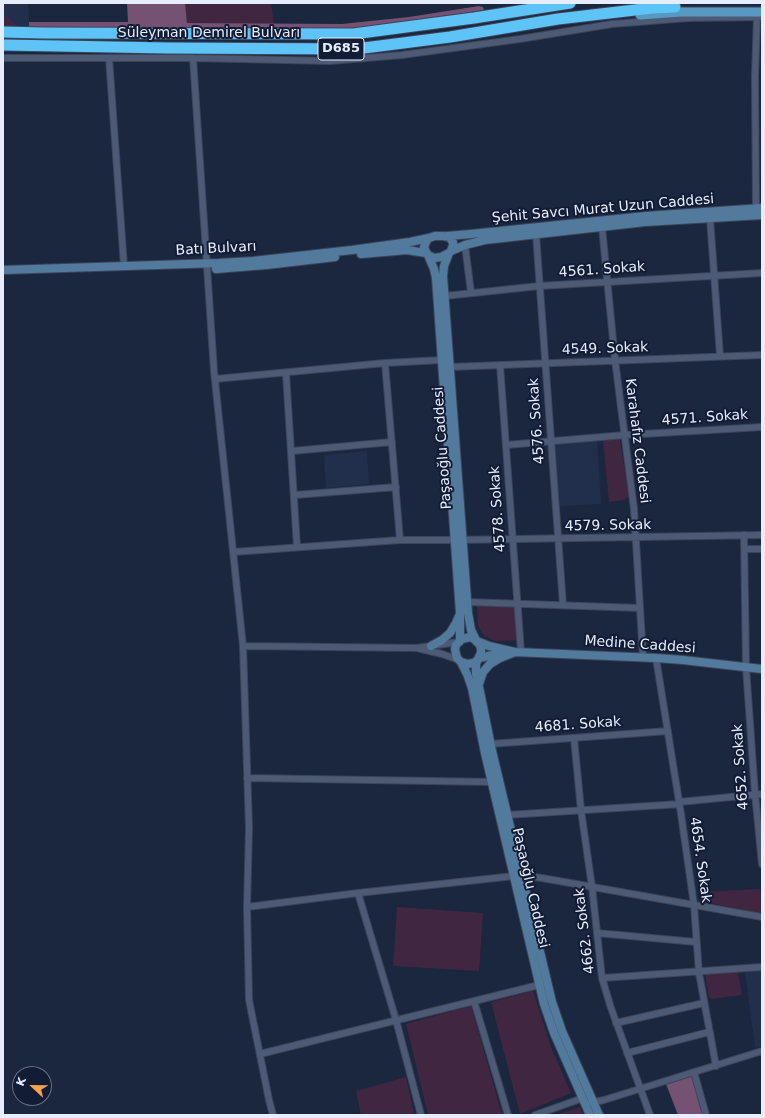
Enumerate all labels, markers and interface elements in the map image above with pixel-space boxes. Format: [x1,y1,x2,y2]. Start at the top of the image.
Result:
street label: Süleyman Demirel Bulvarı [118,25,300,41]
road number: D685 [318,38,364,60]
street label: Şehit Savcı Murat Uzun Caddesi [491,191,715,227]
street label: Batı Bulvarı [175,238,257,260]
street label: 4561. Sokak [558,259,646,281]
street label: 4549. Sokak [561,339,649,359]
street label: 4576. Sokak [526,377,548,465]
street label: Karahafız Caddesi [621,378,653,504]
street label: Paşaoğlu Caddesi [430,386,456,510]
street label: 4571. Sokak [661,407,749,429]
street label: 4578. Sokak [487,465,509,553]
street label: 4579. Sokak [565,517,651,535]
street label: Medine Caddesi [584,633,696,657]
street label: 4681. Sokak [534,714,622,736]
street label: 4652. Sokak [730,723,752,811]
street label: 4654. Sokak [686,816,714,904]
street label: Paşaoğlu Caddesi [508,826,552,950]
street label: 4662. Sokak [571,887,599,975]
north arrow [12,1066,52,1106]
text: K [14,1075,29,1088]

